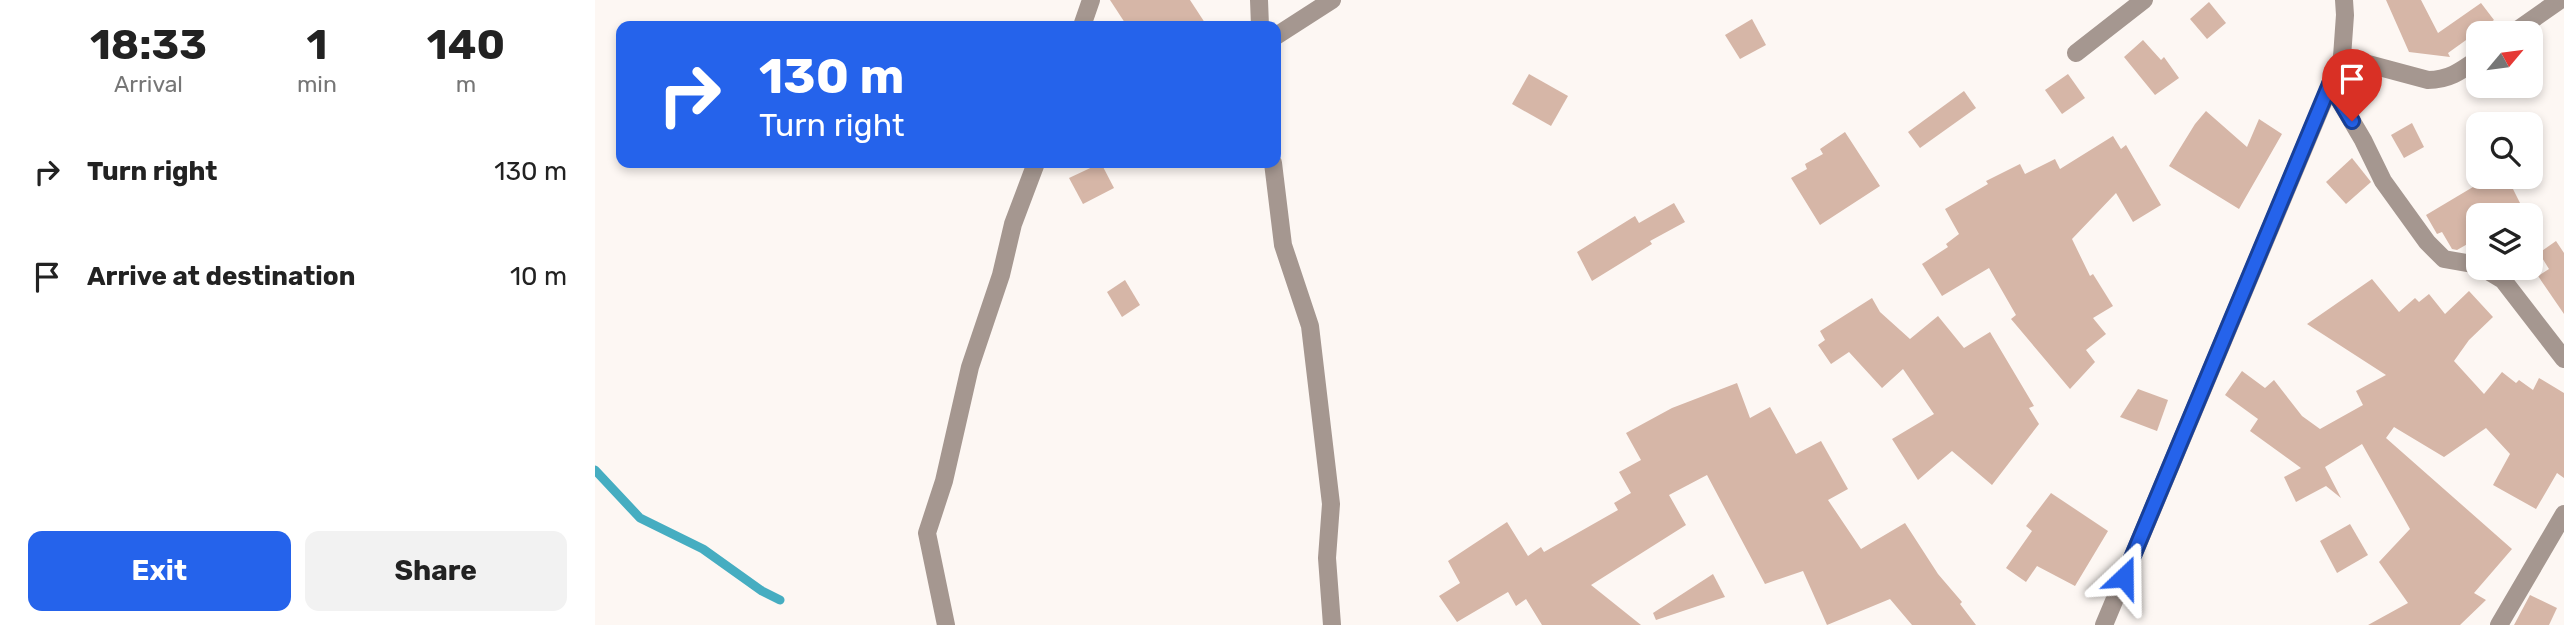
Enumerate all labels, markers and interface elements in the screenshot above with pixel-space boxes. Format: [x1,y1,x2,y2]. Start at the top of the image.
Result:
text: 18:33 [90,20,207,70]
text: 1 [306,20,327,70]
text: 140 [427,20,505,70]
north arrow [2466,21,2543,98]
map controls [2466,21,2543,280]
text: 130 m [759,47,904,105]
icon: right [644,49,735,140]
pin [2322,49,2382,121]
icon: arrive [2333,60,2371,98]
text: Arrival [114,70,183,98]
text: min [297,70,337,98]
text: m [456,70,476,98]
text: Turn right [759,106,904,144]
button: search [2466,112,2543,189]
icon: right [28,153,66,191]
text: Turn right [87,156,217,187]
text: 130 m [494,156,567,187]
button: layers [2466,203,2543,280]
icon: arrive [28,258,66,296]
text: Arrive at destination [87,261,355,292]
text: 10 m [510,261,567,292]
button: Exit [28,531,291,611]
button: Share [305,531,567,611]
position arrow [2087,540,2161,614]

